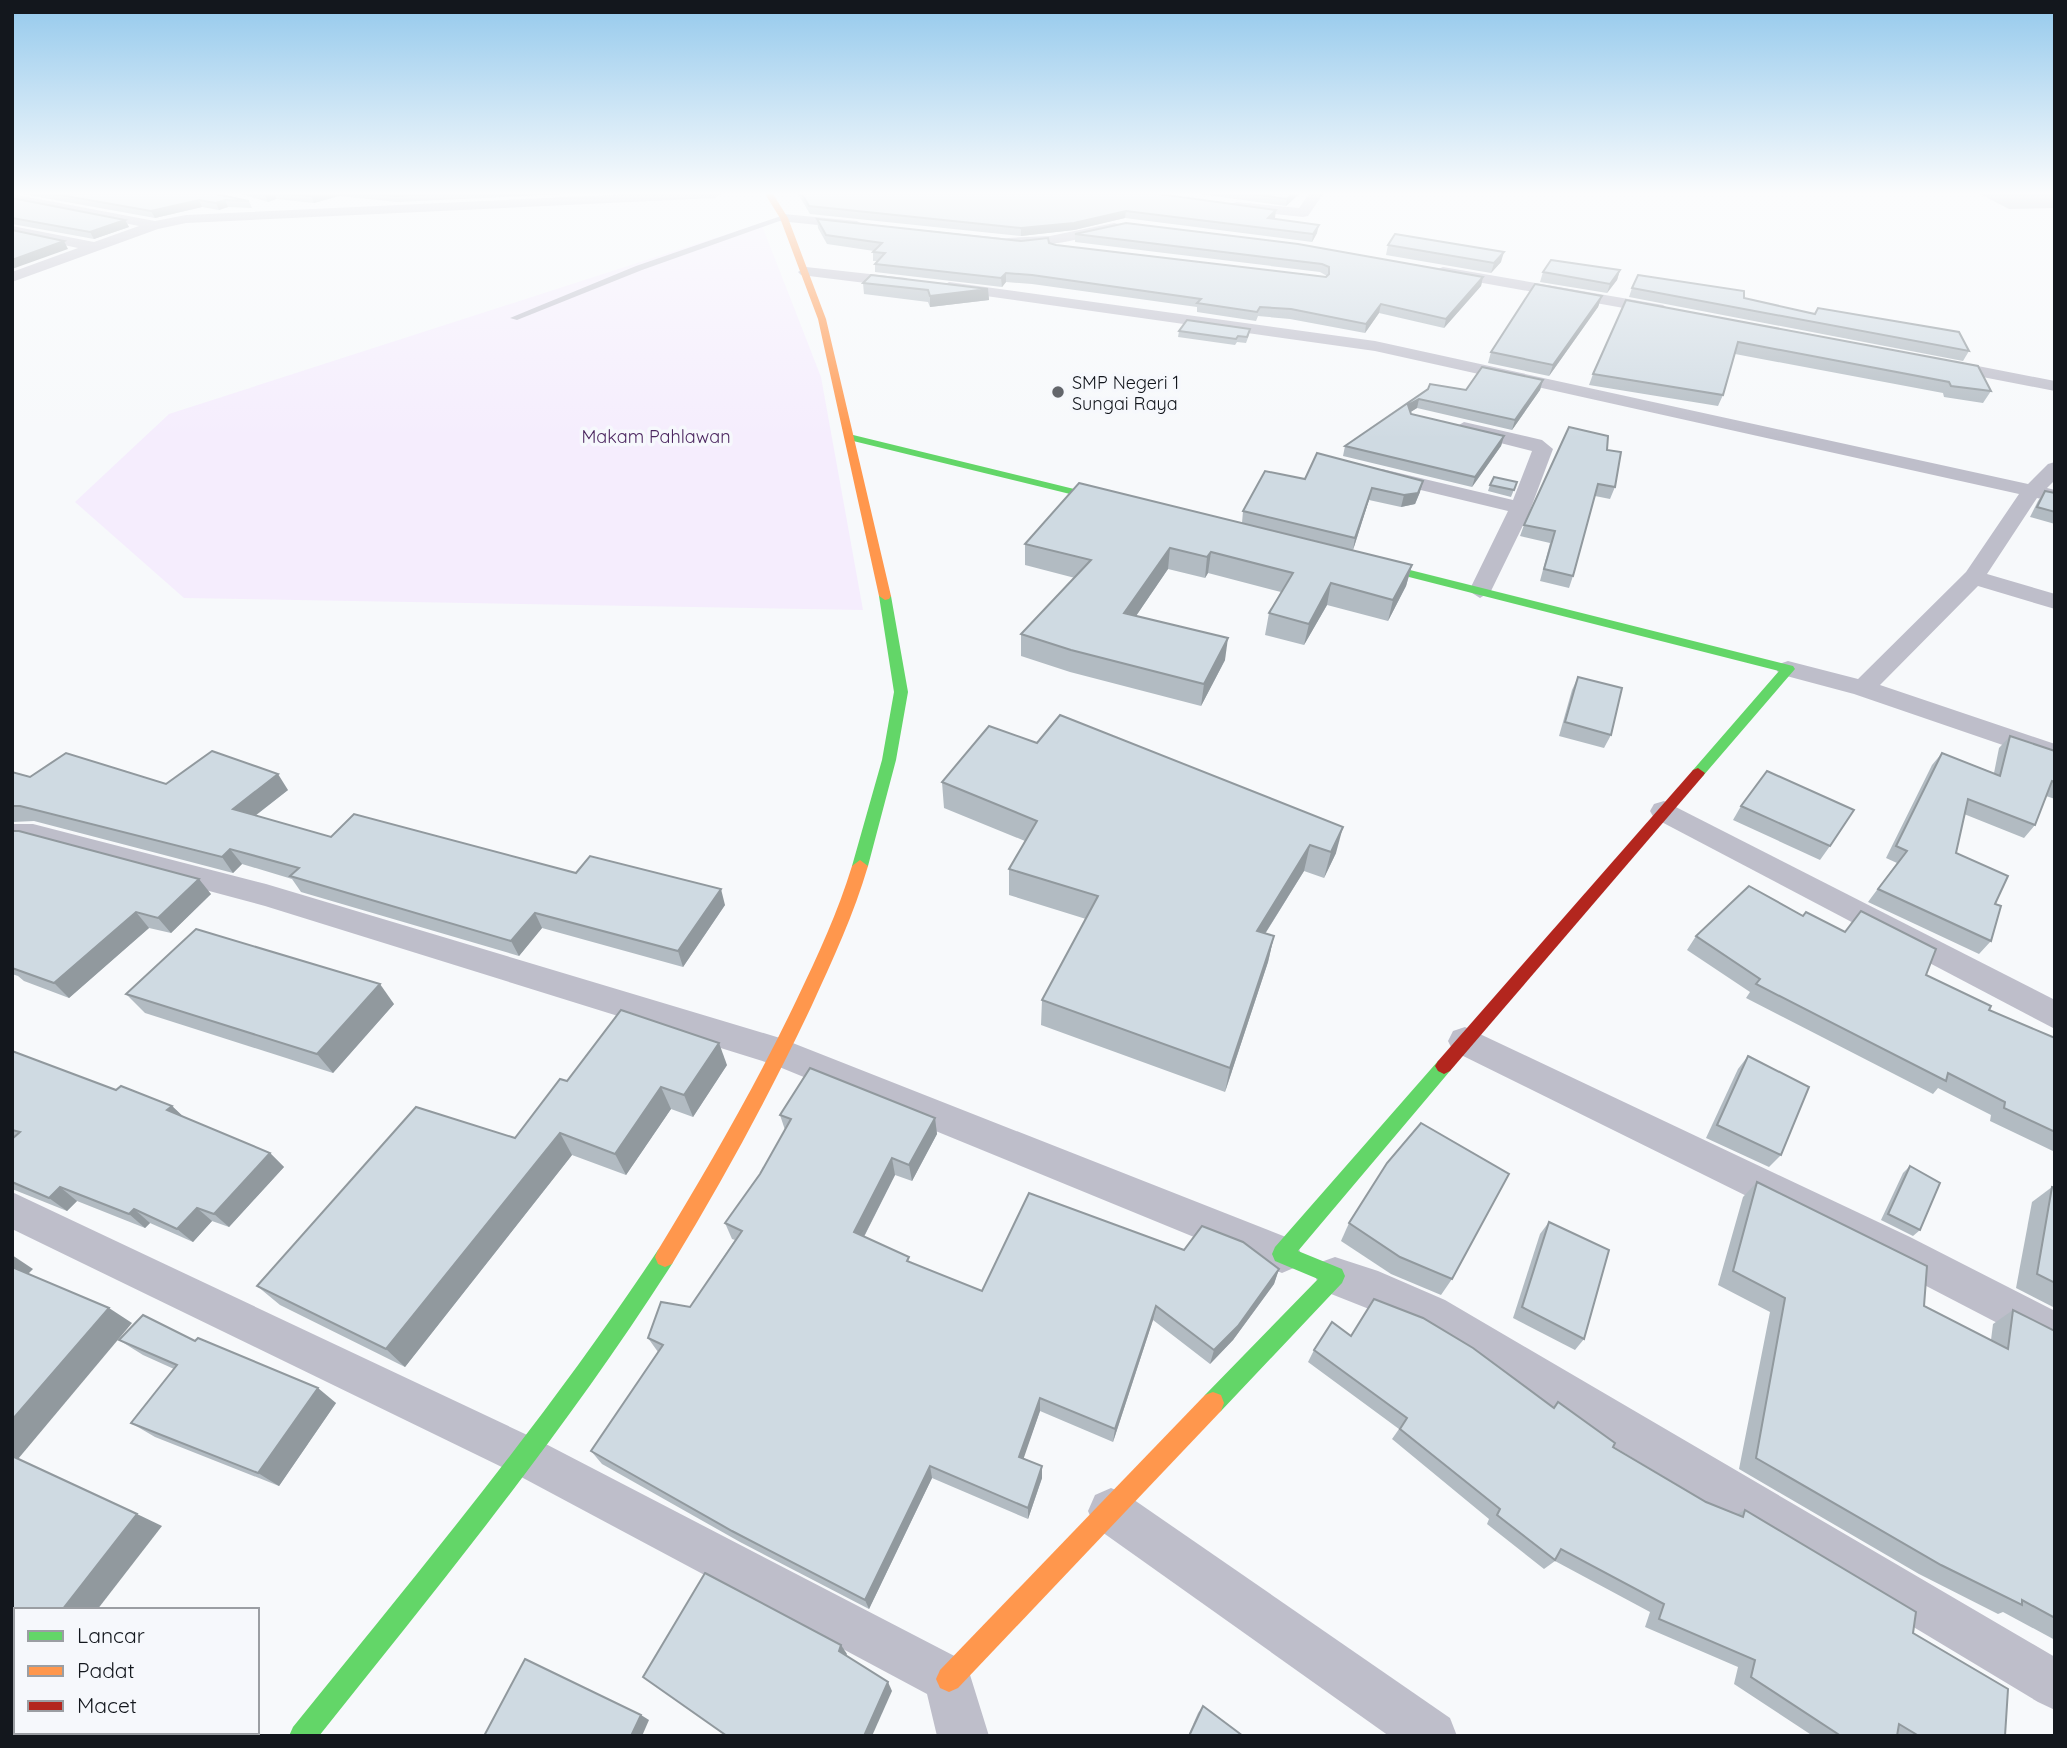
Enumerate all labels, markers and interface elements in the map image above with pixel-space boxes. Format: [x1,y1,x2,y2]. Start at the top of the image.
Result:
place label: SMP Negeri 1 Sungai Raya [1072,371,1179,415]
marker: SMP Negeri 1 Sungai Raya [1050,384,1066,400]
park label: Makam Pahlawan [581,425,731,448]
legend [14,1608,259,1734]
text: Lancar [77,1622,145,1648]
text: Padat [77,1657,135,1683]
text: Macet [77,1692,137,1718]

